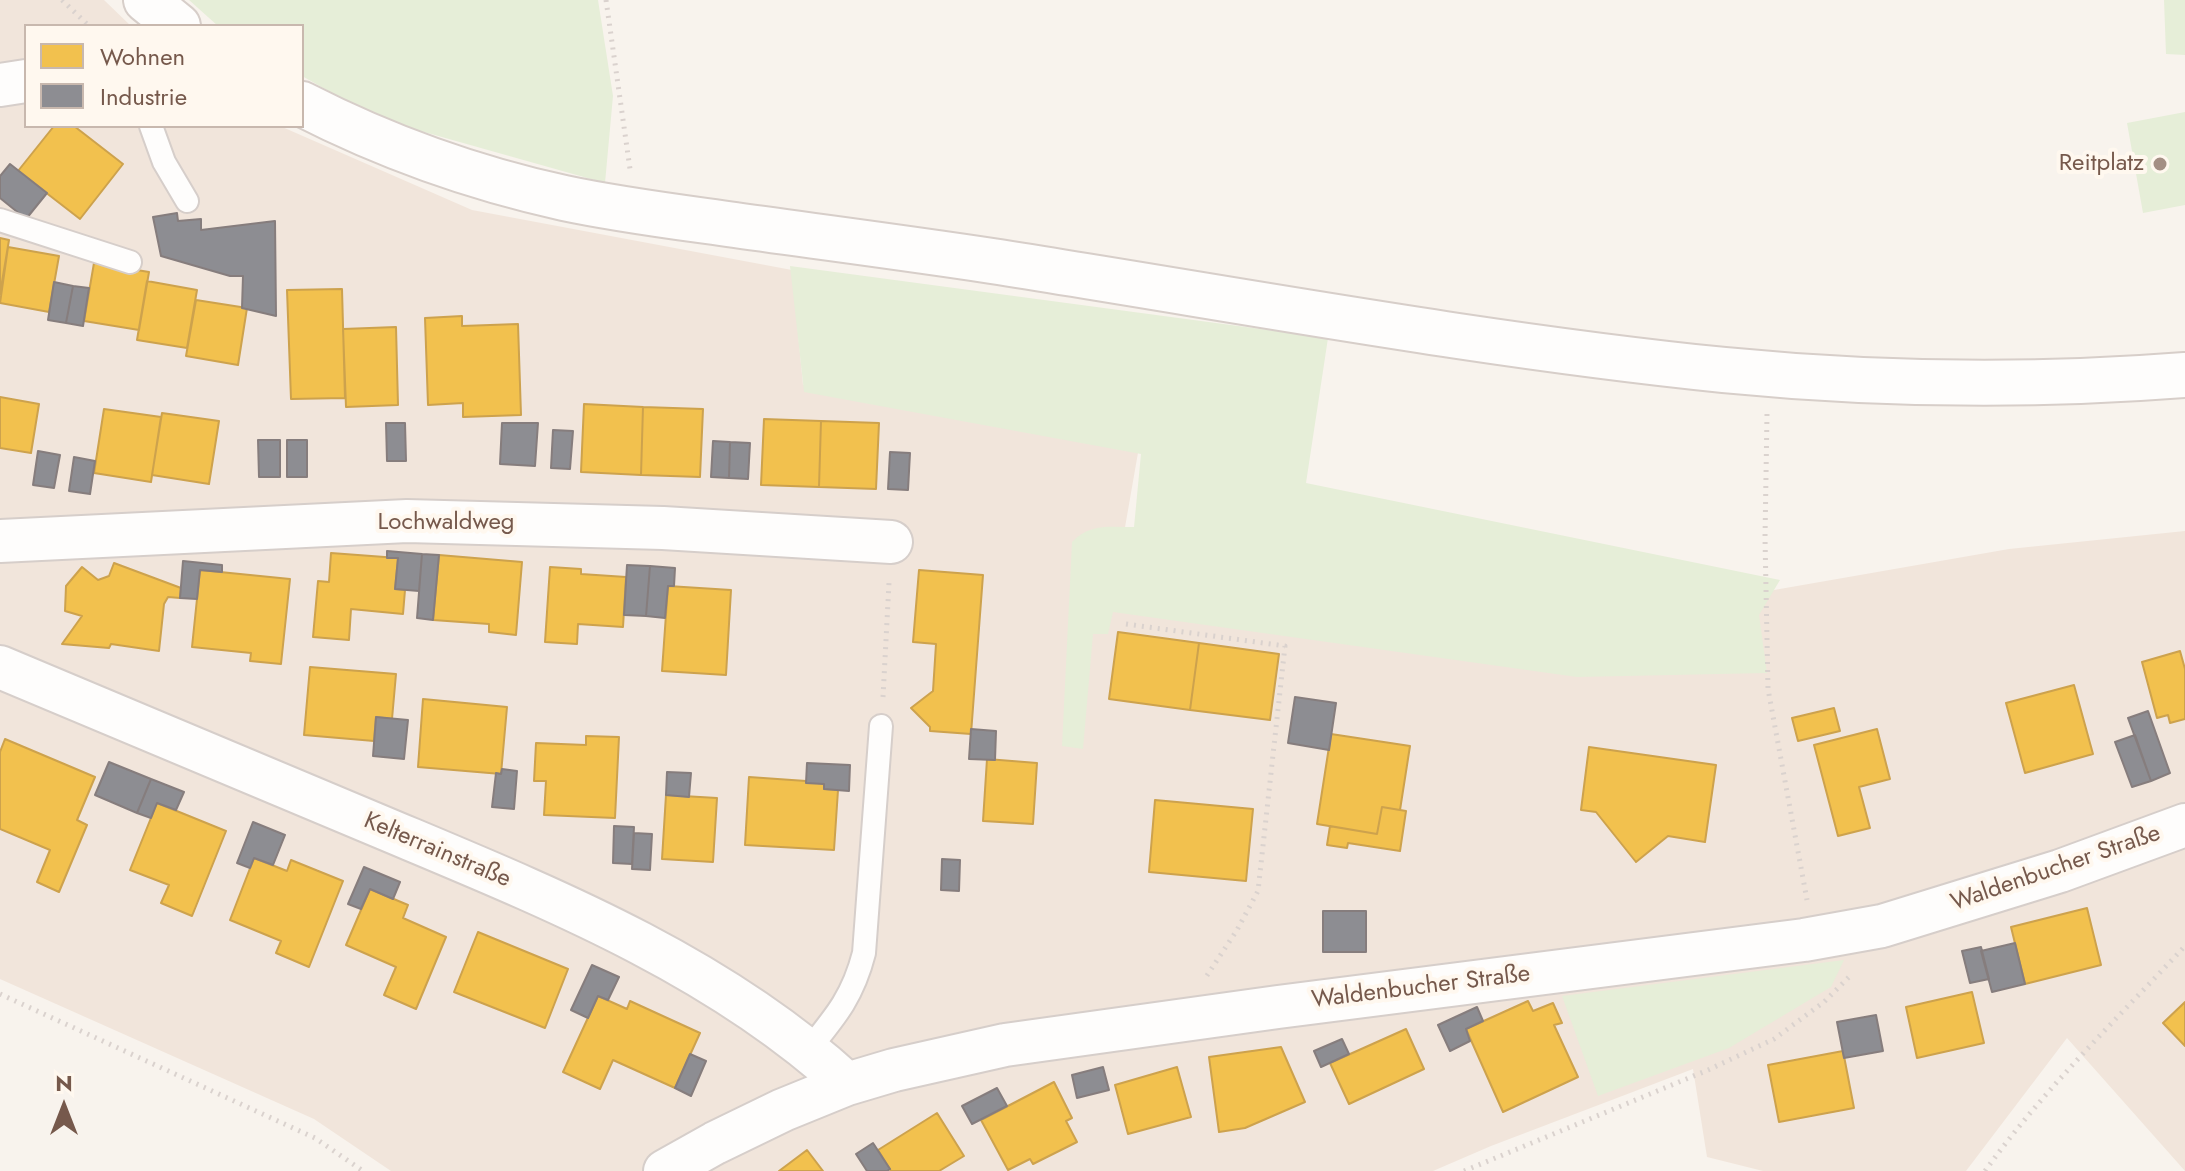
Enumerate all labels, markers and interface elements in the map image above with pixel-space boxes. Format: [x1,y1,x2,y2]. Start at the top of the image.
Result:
legend [24,24,304,128]
text: Wohnen [100,39,185,74]
text: Industrie [100,79,187,114]
place label: Reitplatz [2059,150,2144,178]
marker: Reitplatz [2151,155,2169,173]
street label: Lochwaldweg [378,509,514,537]
street label: Kelterrainstraße [359,807,515,895]
street label: Waldenbucher Straße [1947,820,2165,918]
street label: Waldenbucher Straße [1310,960,1532,1016]
north arrow [24,1067,104,1147]
text: N [55,1067,73,1099]

